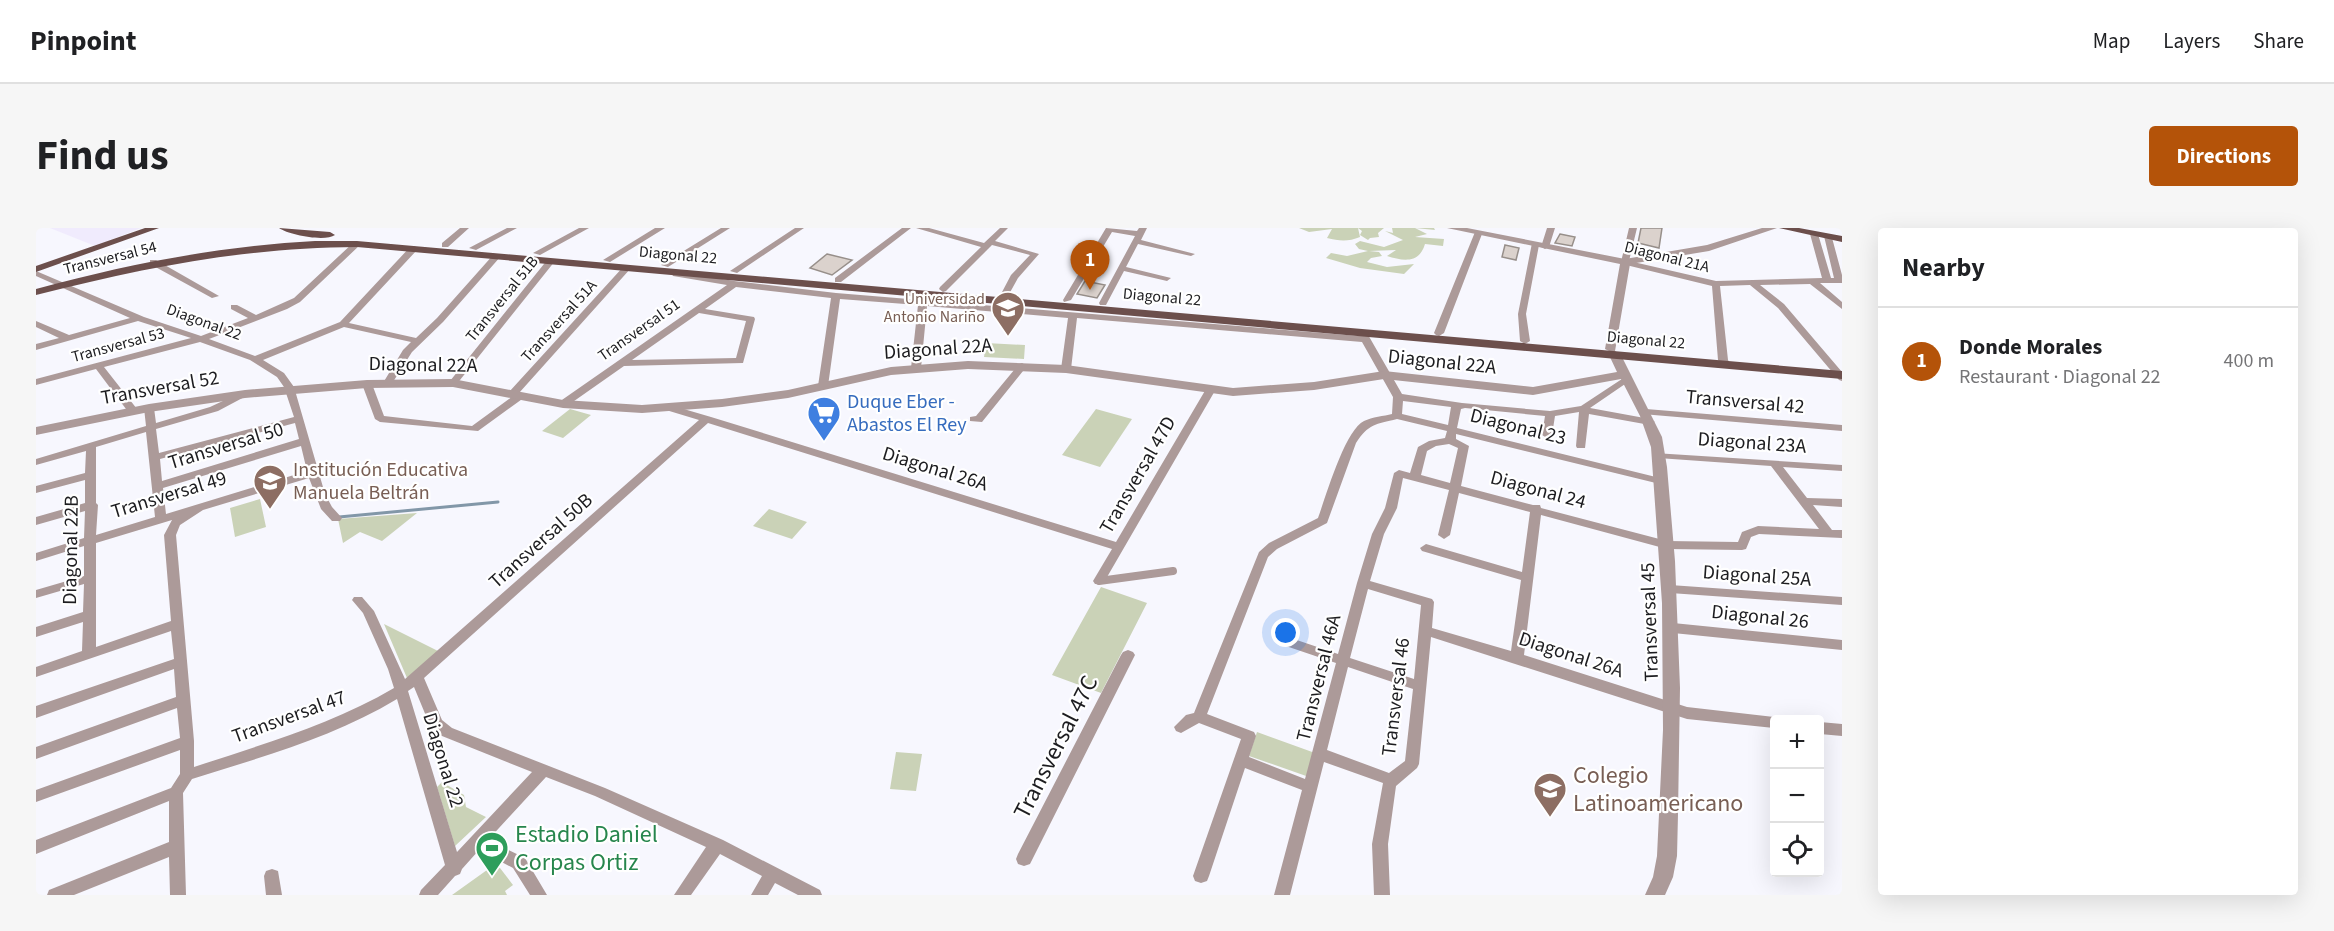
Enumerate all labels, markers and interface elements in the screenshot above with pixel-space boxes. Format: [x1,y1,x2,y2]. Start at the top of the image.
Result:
text: Pinpoint [30,21,137,61]
text: Map [2093,26,2130,56]
text: Layers [2163,26,2220,56]
text: Share [2253,26,2304,56]
text: Find us [36,126,169,186]
button: Directions [2149,126,2298,186]
street label: Transversal 54 [61,236,159,280]
street label: Diagonal 21A [1622,236,1712,278]
street label: Diagonal 22 [638,241,718,269]
pin: 1 [1070,241,1110,290]
text: Nearby [1902,249,1985,286]
street label: Transversal 51B [460,251,544,347]
street label: Transversal 51A [516,275,602,367]
street label: Diagonal 22 [1122,283,1202,311]
place label: Universidad Antonio Nariño [884,288,985,328]
school or university icon: Universidad Antonio Nariño [990,290,1026,337]
street label: Transversal 51 [594,294,684,366]
street label: Diagonal 22 [163,298,245,346]
street label: Transversal 53 [69,322,167,368]
street label: Diagonal 22 [1606,326,1686,354]
street label: Diagonal 22A [883,331,993,367]
text: Donde Morales [1959,331,2102,363]
street label: Diagonal 22A [1386,342,1498,382]
text: 1 [1916,347,1927,375]
text: 400 m [2224,347,2274,375]
street label: Diagonal 22A [368,350,478,380]
text: Restaurant · Diagonal 22 [1959,363,2161,391]
street label: Transversal 52 [99,364,221,412]
street label: Transversal 42 [1684,383,1806,421]
place label: Duque Eber - Abastos El Rey [847,388,967,439]
supermarket icon: Duque Eber - Abastos El Rey [806,395,842,442]
street label: Diagonal 23 [1467,402,1569,452]
street label: Transversal 47D [1093,411,1183,539]
street label: Transversal 50 [165,415,287,477]
street label: Diagonal 23A [1697,425,1807,461]
street label: Diagonal 26A [879,440,991,498]
place label: Institución Educativa Manuela Beltrán [293,456,468,507]
school or university icon: Institución Educativa Manuela Beltrán [252,463,288,510]
street label: Transversal 49 [108,464,230,526]
street label: Diagonal 24 [1487,464,1589,516]
street label: Transversal 50B [483,487,599,595]
street label: Diagonal 22B [56,495,86,605]
street label: Diagonal 25A [1702,558,1812,594]
street label: Transversal 45 [1634,562,1666,682]
street label: Diagonal 26 [1710,598,1810,636]
street label: Transversal 46A [1290,611,1348,744]
your location [1271,618,1300,647]
street label: Diagonal 26A [1515,625,1627,685]
street label: Transversal 46 [1375,636,1417,758]
street label: Transversal 47C [1005,669,1107,825]
street label: Transversal 47 [228,683,350,751]
street label: Diagonal 22 [415,709,471,811]
map controls [1770,715,1824,877]
button: + [1770,715,1824,769]
place label: Colegio Latinoamericano [1573,758,1743,821]
button: − [1770,769,1824,823]
school or university icon: Colegio Latinoamericano [1532,771,1568,818]
place label: Estadio Daniel Corpas Ortiz [515,817,658,880]
button: locate [1770,823,1824,877]
sports icon: Estadio Daniel Corpas Ortiz [474,830,510,877]

